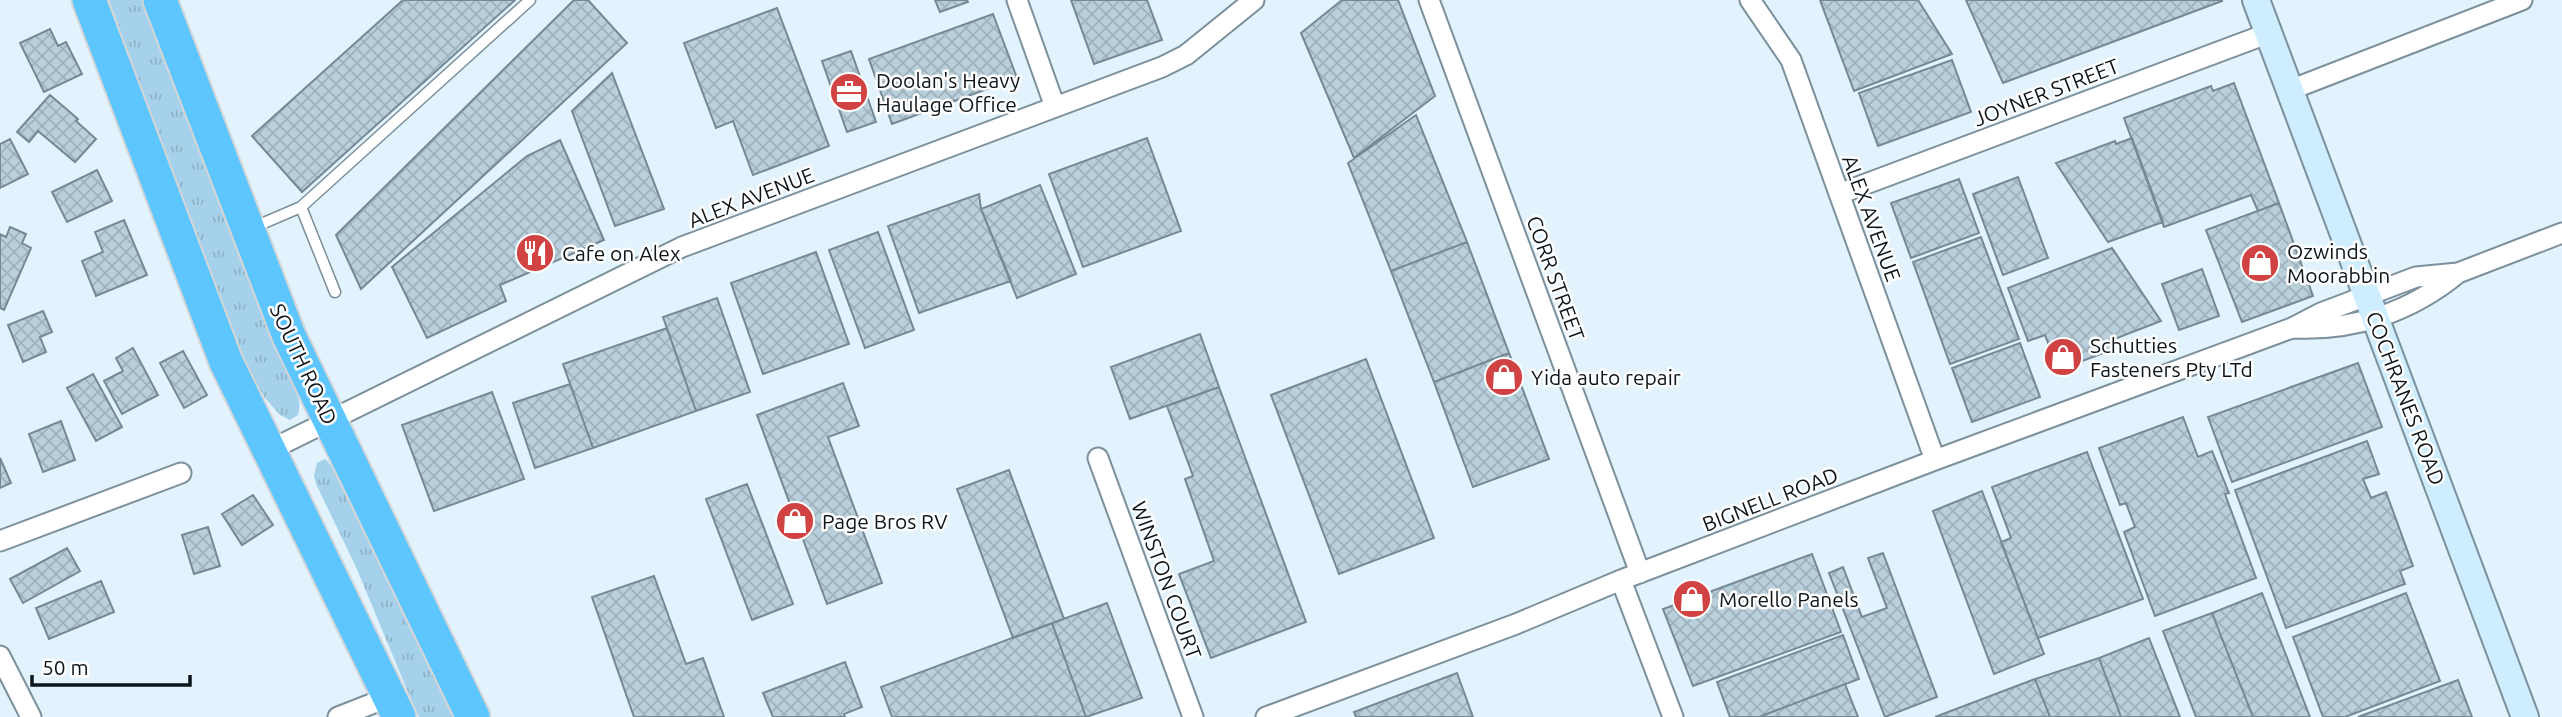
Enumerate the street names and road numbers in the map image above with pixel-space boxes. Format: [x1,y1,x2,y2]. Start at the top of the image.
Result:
street label: JOYNER STREET [1970,53,2122,131]
street label: ALEX AVENUE [1838,152,1906,284]
street label: ALEX AVENUE [685,162,817,232]
street label: CORR STREET [1522,212,1590,344]
street label: SOUTH ROAD [266,300,342,428]
street label: COCHRANES ROAD [2362,308,2450,488]
street label: BIGNELL ROAD [1699,462,1841,536]
street label: WINSTON COURT [1127,498,1207,662]

